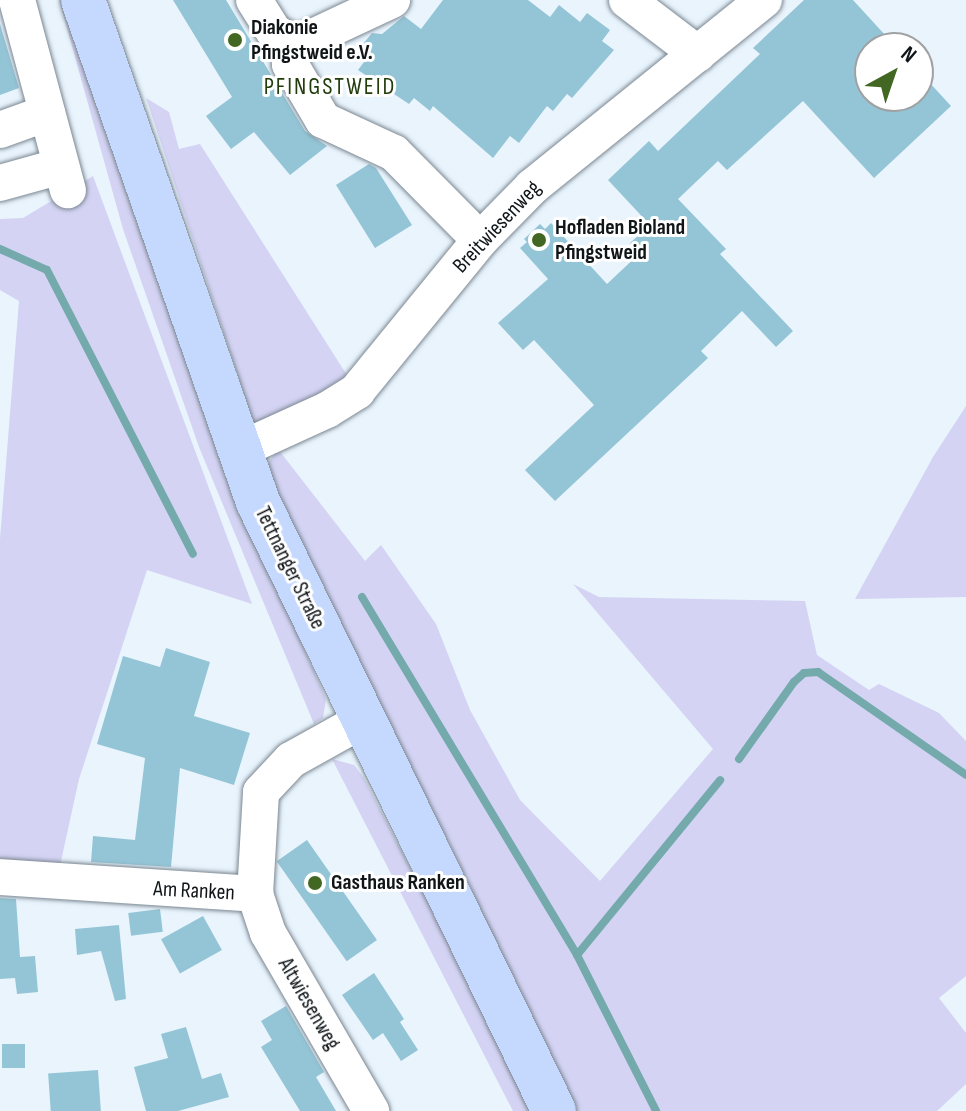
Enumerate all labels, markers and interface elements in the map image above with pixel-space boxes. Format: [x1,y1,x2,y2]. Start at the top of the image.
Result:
place label: Diakonie Pfingstweid e.V. [251,14,373,66]
marker: Diakonie Pfingstweid e.V. [226,31,244,49]
north arrow [854,32,934,112]
text: N [895,41,922,69]
district label: PFINGSTWEID [264,73,396,101]
street label: Breitwiesenweg [448,175,546,279]
place label: Hofladen Bioland Pfingstweid [555,214,685,266]
marker: Hofladen Bioland Pfingstweid [530,231,548,249]
street label: Tettnanger Straße [249,502,331,634]
place label: Gasthaus Ranken [331,870,465,896]
marker: Gasthaus Ranken [306,874,324,892]
street label: Am Ranken [153,876,235,906]
street label: Altwiesenweg [272,953,346,1055]

